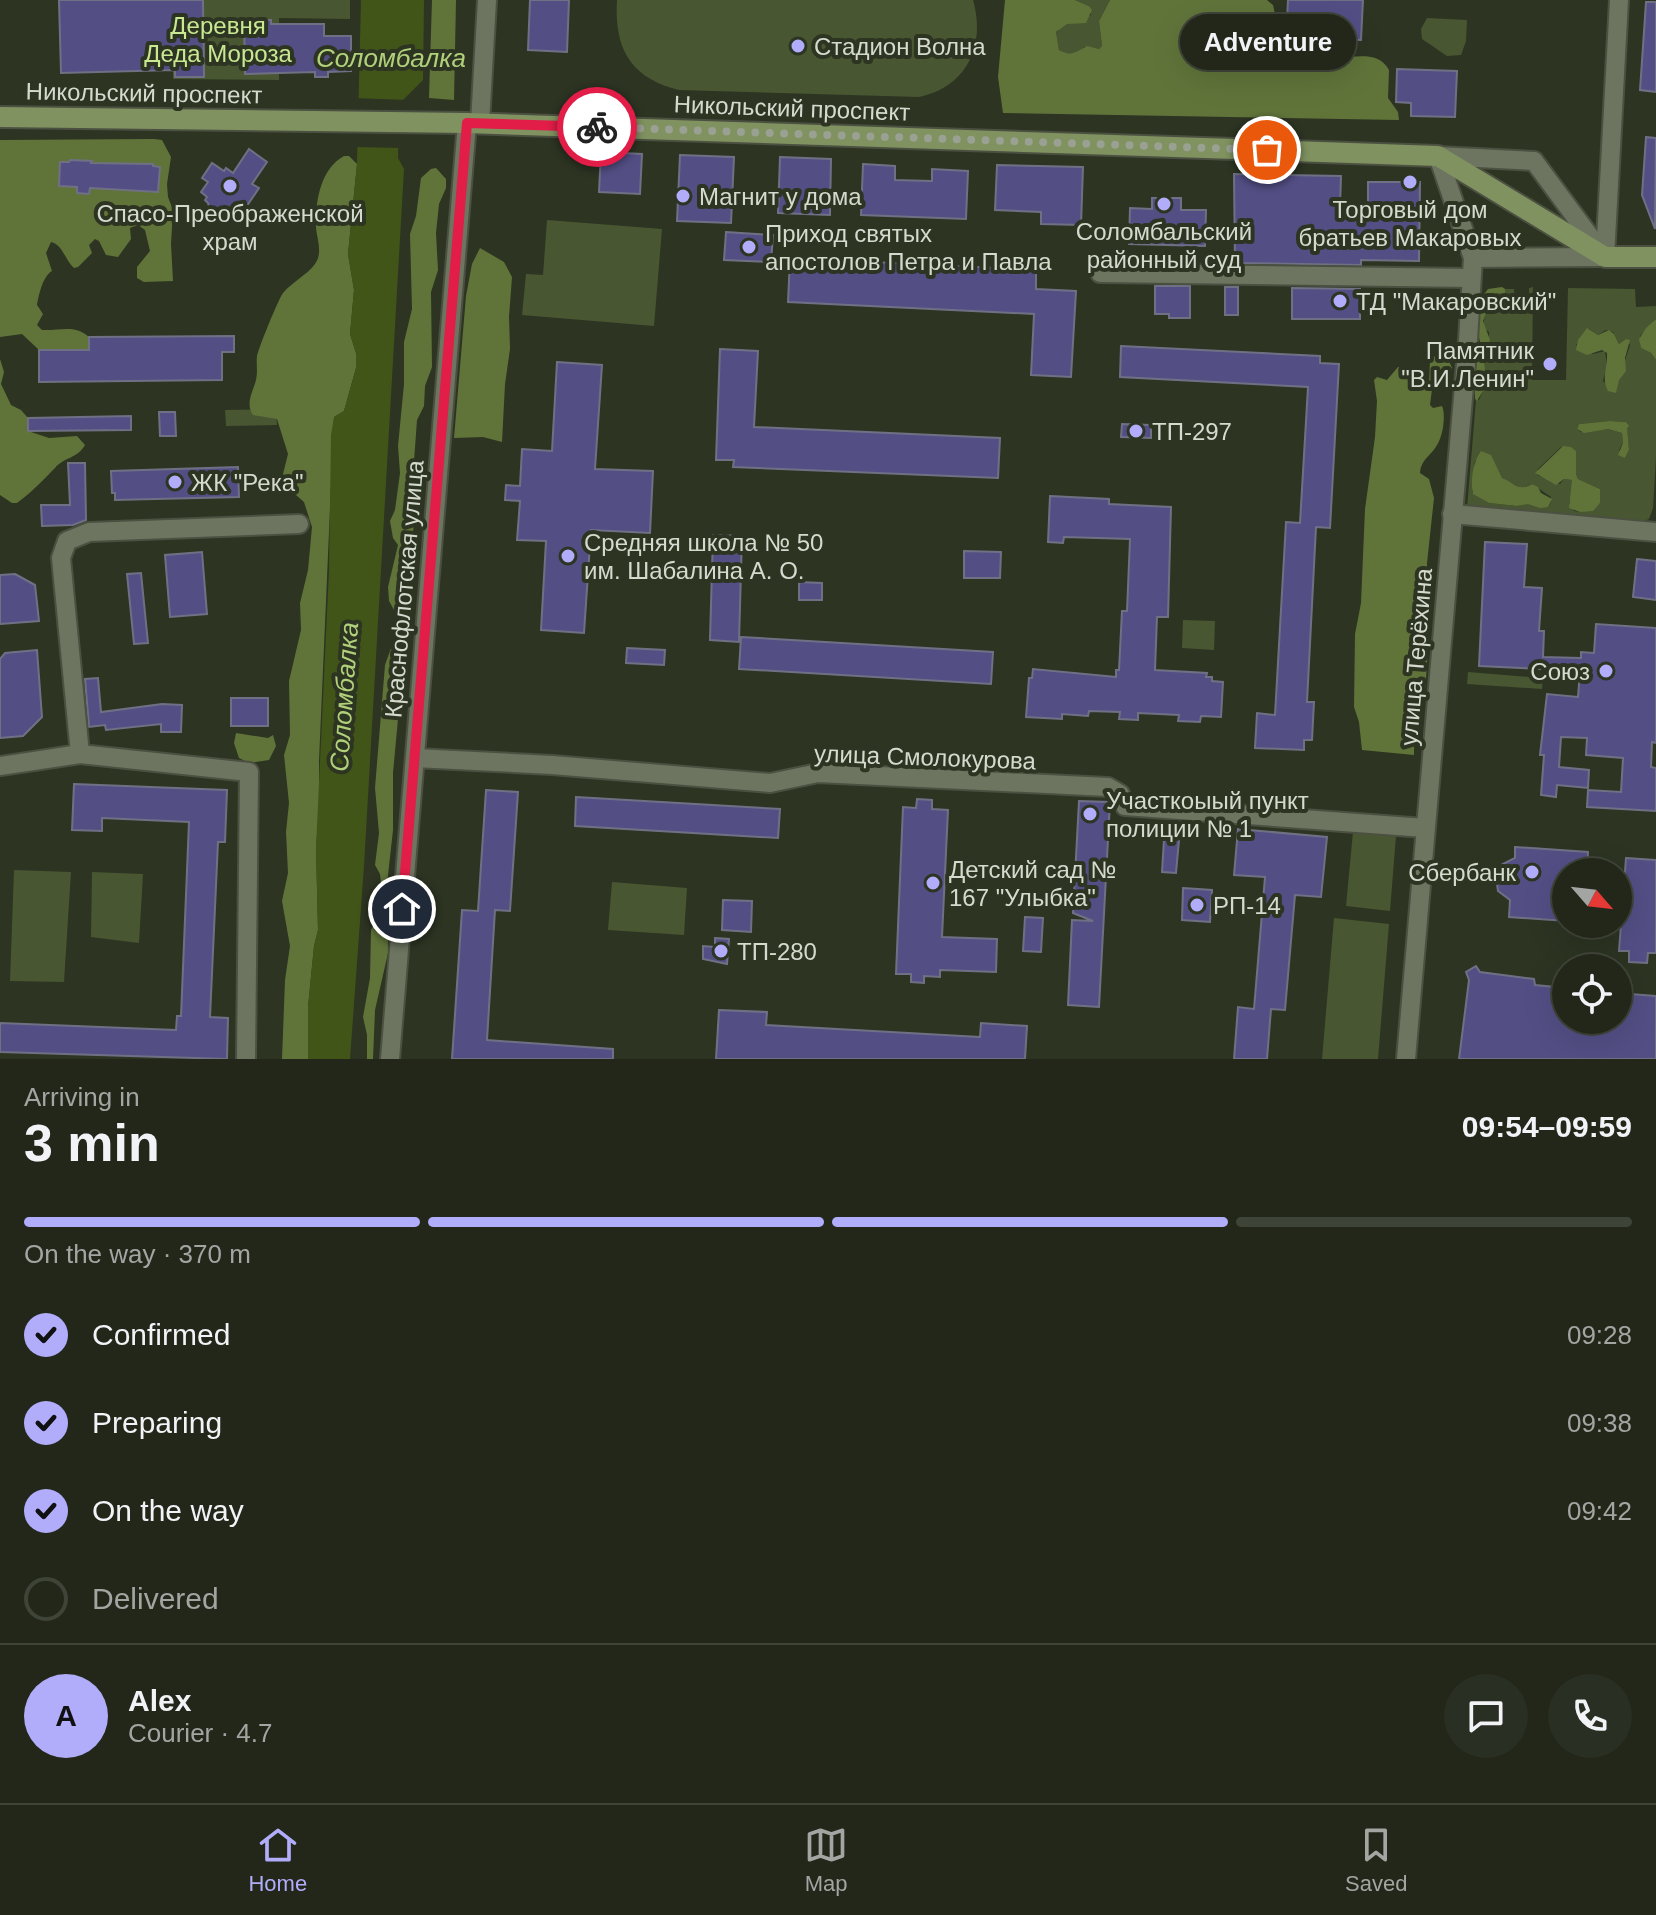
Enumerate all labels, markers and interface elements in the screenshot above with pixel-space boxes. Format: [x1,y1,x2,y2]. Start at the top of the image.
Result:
park label: Деревня Деда Мороза [144,12,292,67]
callout: Adventure [1179,14,1355,70]
text: Adventure [1204,27,1332,57]
place label: Стадион Волна [814,33,986,60]
marker: Стадион Волна [789,37,807,55]
water label: Соломбалка [316,43,466,73]
street label: Никольский проспект [25,77,263,109]
courier [557,87,637,167]
street label: Никольский проспект [673,90,911,126]
icon: bike [575,105,619,149]
pin [1233,116,1301,184]
icon: bag [1245,128,1289,172]
marker: Торговый дом братьев Макаровых [1401,173,1419,191]
marker: Спасо-Преображенской храм [221,177,239,195]
place label: Магнит у дома [699,183,862,210]
marker: Магнит у дома [674,187,692,205]
marker: Соломбальский районный суд [1155,195,1173,213]
place label: Торговый дом братьев Макаровых [1299,196,1521,251]
place label: Спасо-Преображенской храм [96,200,364,255]
place label: Соломбальский районный суд [1076,218,1252,273]
place label: Приход святых апостолов Петра и Павла [765,220,1052,275]
marker: Приход святых апостолов Петра и Павла [740,238,758,256]
place label: ТД "Макаровский" [1356,288,1556,315]
marker: ТД "Макаровский" [1331,292,1349,310]
place label: Памятник "В.И.Ленин" [1401,337,1534,392]
marker: Памятник "В.И.Ленин" [1541,355,1559,373]
place label: ТП-297 [1152,418,1232,445]
marker: ТП-297 [1127,422,1145,440]
street label: Краснофлотская улица [379,459,429,719]
place label: ЖК "Река" [191,469,304,496]
marker: ЖК "Река" [166,473,184,491]
place label: Средняя школа № 50 им. Шабалина А. О. [584,529,823,584]
marker: Средняя школа № 50 им. Шабалина А. О. [559,547,577,565]
street label: улица Терёхина [1395,567,1437,747]
water label: Соломбалка [324,621,364,773]
place label: Союз [1530,658,1590,685]
marker: Союз [1597,662,1615,680]
street label: улица Смолокурова [814,740,1037,774]
place label: Участкоыый пункт полиции № 1 [1106,787,1309,842]
marker: Участкоыый пункт полиции № 1 [1081,805,1099,823]
place label: Детский сад № 167 "Улыбка" [949,856,1116,911]
north arrow [1552,858,1632,938]
map controls [1552,858,1632,1034]
place label: Сбербанк [1408,859,1516,886]
marker: Сбербанк [1523,863,1541,881]
marker: Детский сад № 167 "Улыбка" [924,874,942,892]
pin [368,875,436,943]
icon: home [380,887,424,931]
place label: РП-14 [1213,892,1281,919]
marker: РП-14 [1188,896,1206,914]
place label: ТП-280 [737,938,817,965]
marker: ТП-280 [712,942,730,960]
button: locate [1552,954,1632,1034]
text: Arriving in [24,1082,140,1112]
text: 09:54–09:59 [1462,1110,1632,1143]
text: 3 min [24,1114,160,1172]
text: On the way · 370 m [24,1239,251,1269]
icon: check [24,1313,68,1357]
text: Confirmed [92,1318,230,1351]
text: 09:28 [1567,1320,1632,1350]
icon: check [24,1401,68,1445]
text: Preparing [92,1406,222,1439]
text: 09:38 [1567,1408,1632,1438]
icon: check [24,1489,68,1533]
text: On the way [92,1494,244,1527]
text: 09:42 [1567,1496,1632,1526]
text: Delivered [92,1582,219,1615]
button: chat [1444,1674,1528,1758]
button: phone [1548,1674,1632,1758]
text: Alex [128,1684,191,1717]
text: A [55,1699,77,1732]
text: Courier · 4.7 [128,1718,273,1748]
tab: Home [248,1823,307,1897]
tab: Map [804,1823,848,1897]
tab: Saved [1345,1823,1408,1897]

